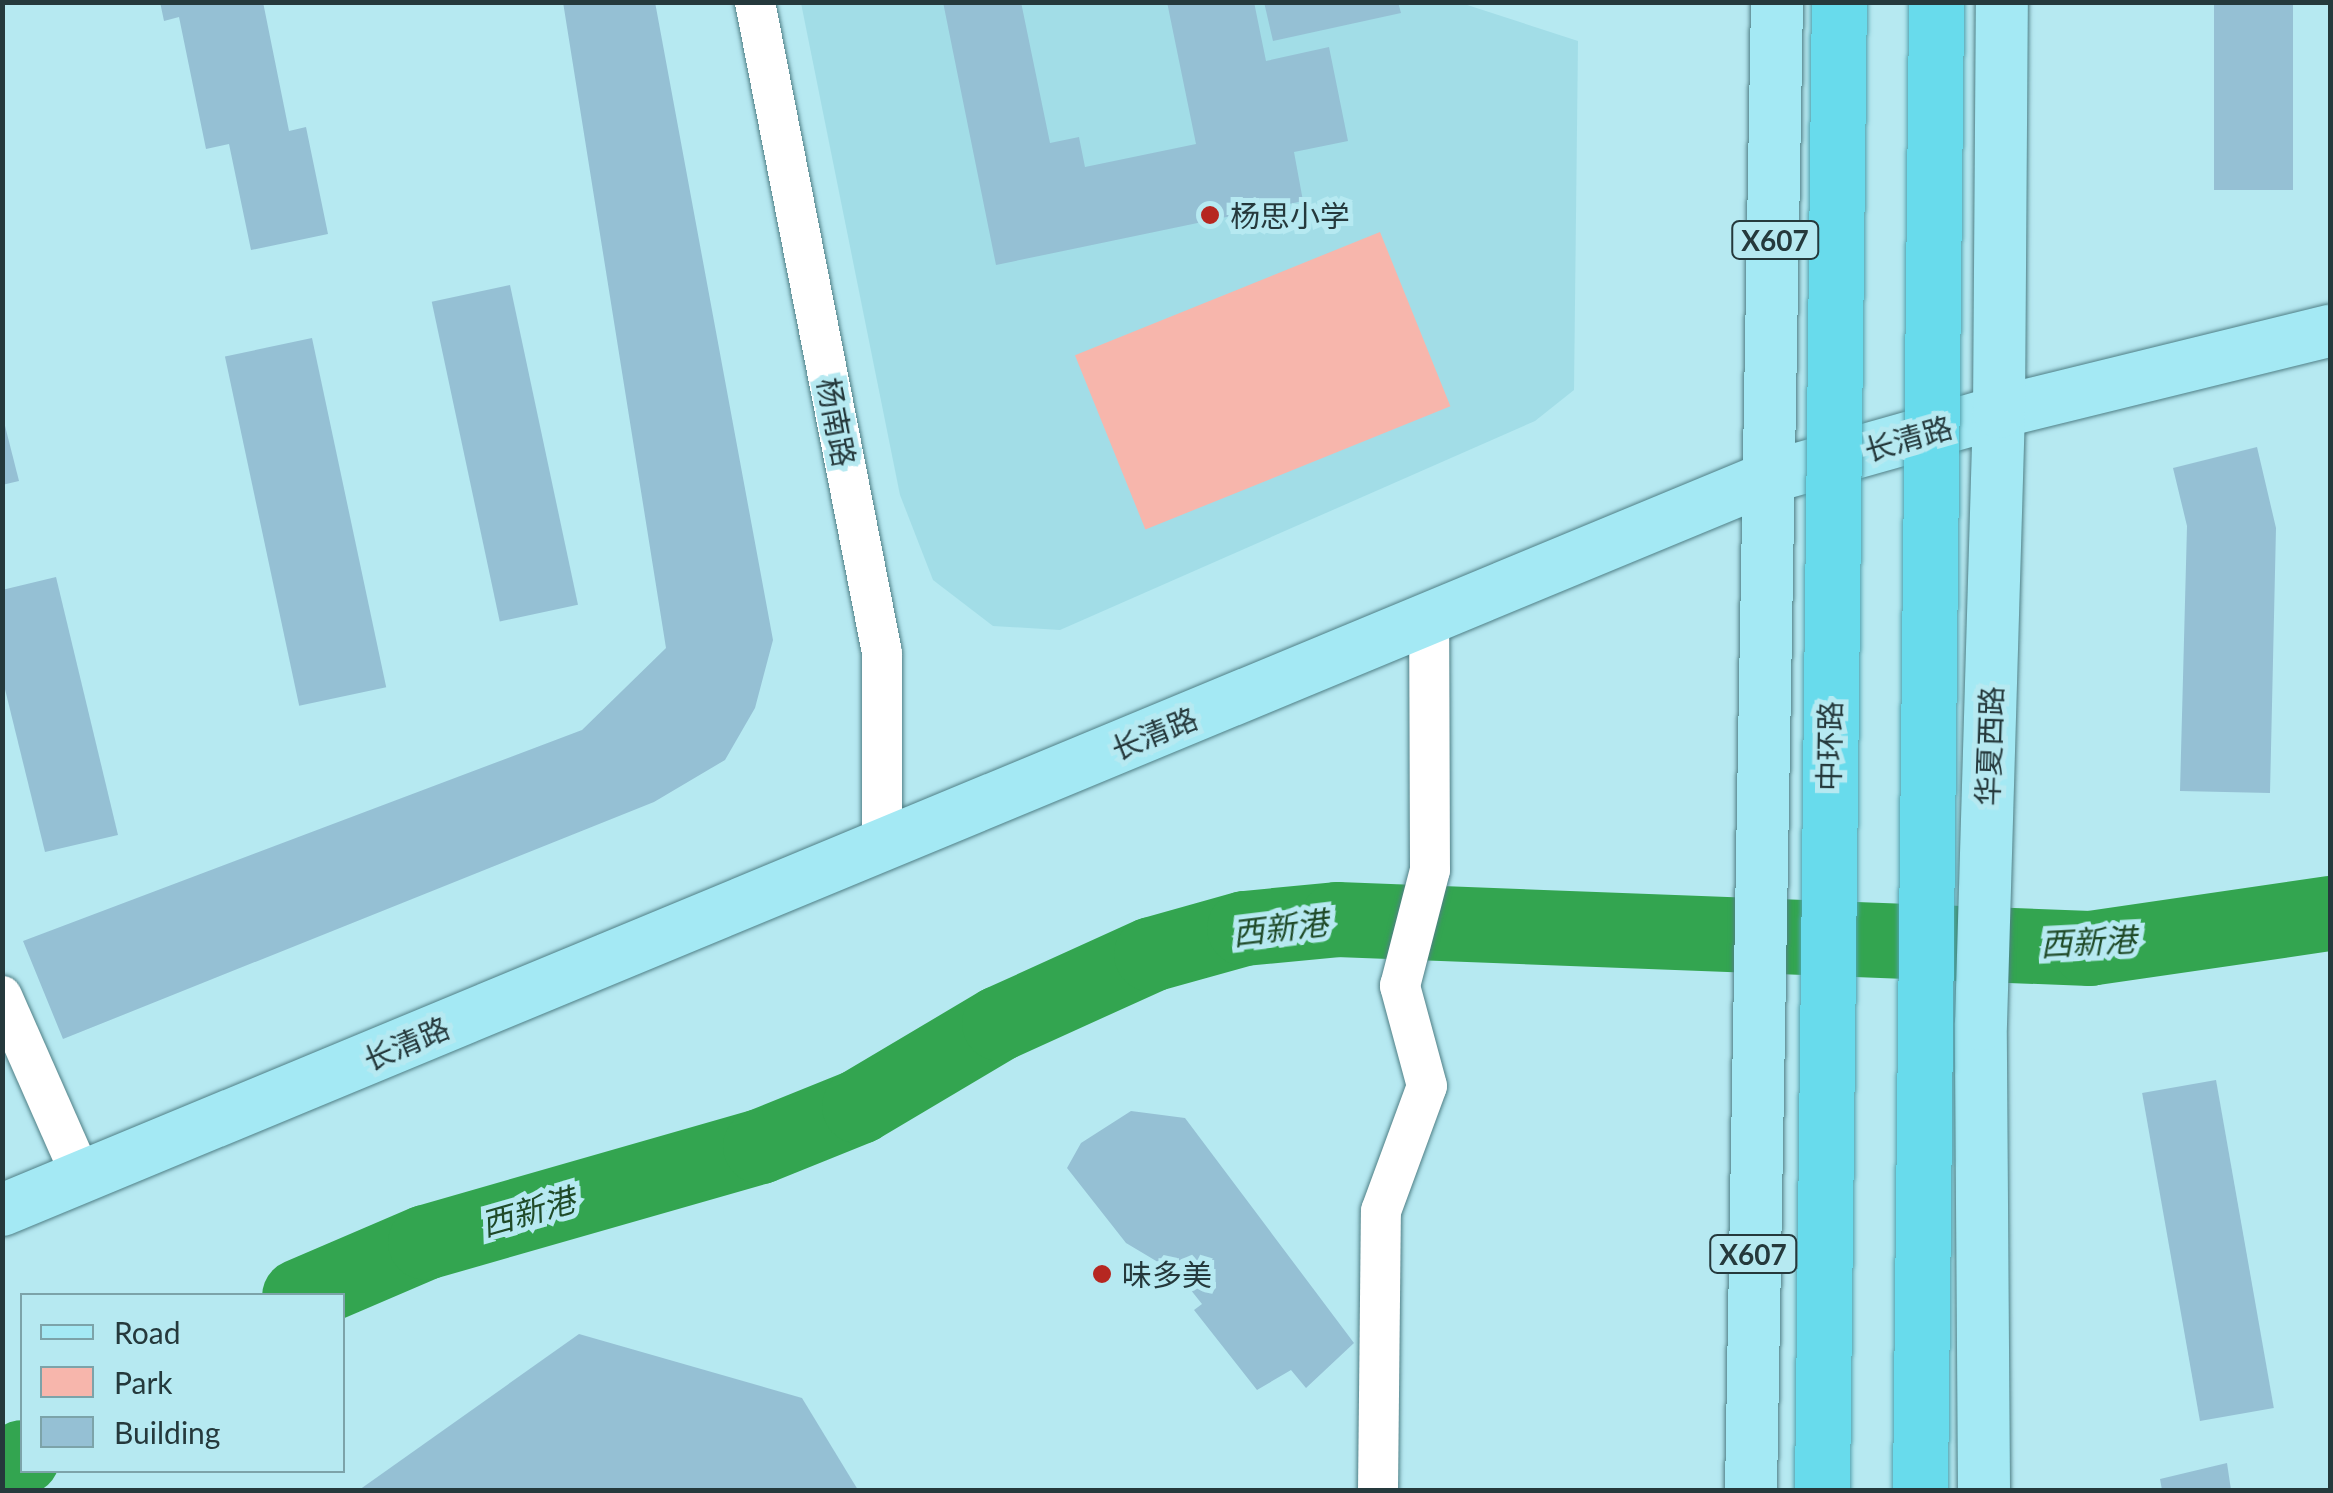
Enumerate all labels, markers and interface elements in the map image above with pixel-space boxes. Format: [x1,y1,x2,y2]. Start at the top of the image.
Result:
place label: 杨思小学 [1230,197,1350,233]
marker: 杨思小学 [1199,204,1221,226]
road number: X607 [1730,217,1820,263]
street label: 杨南路 [811,374,863,470]
street label: 长清路 [1860,408,1956,468]
street label: 华夏西路 [1969,685,2009,807]
street label: 长清路 [1106,699,1202,767]
street label: 中环路 [1810,701,1848,791]
water label: 西新港 [1230,903,1330,953]
water label: 西新港 [2039,920,2137,964]
street label: 长清路 [358,1009,454,1077]
water label: 西新港 [477,1180,579,1244]
road number: X607 [1708,1231,1798,1277]
place label: 味多美 [1122,1256,1212,1292]
marker: 味多美 [1091,1263,1113,1285]
legend [20,1293,345,1473]
text: Road [114,1314,181,1350]
text: Park [114,1364,173,1400]
text: Building [114,1414,220,1450]

